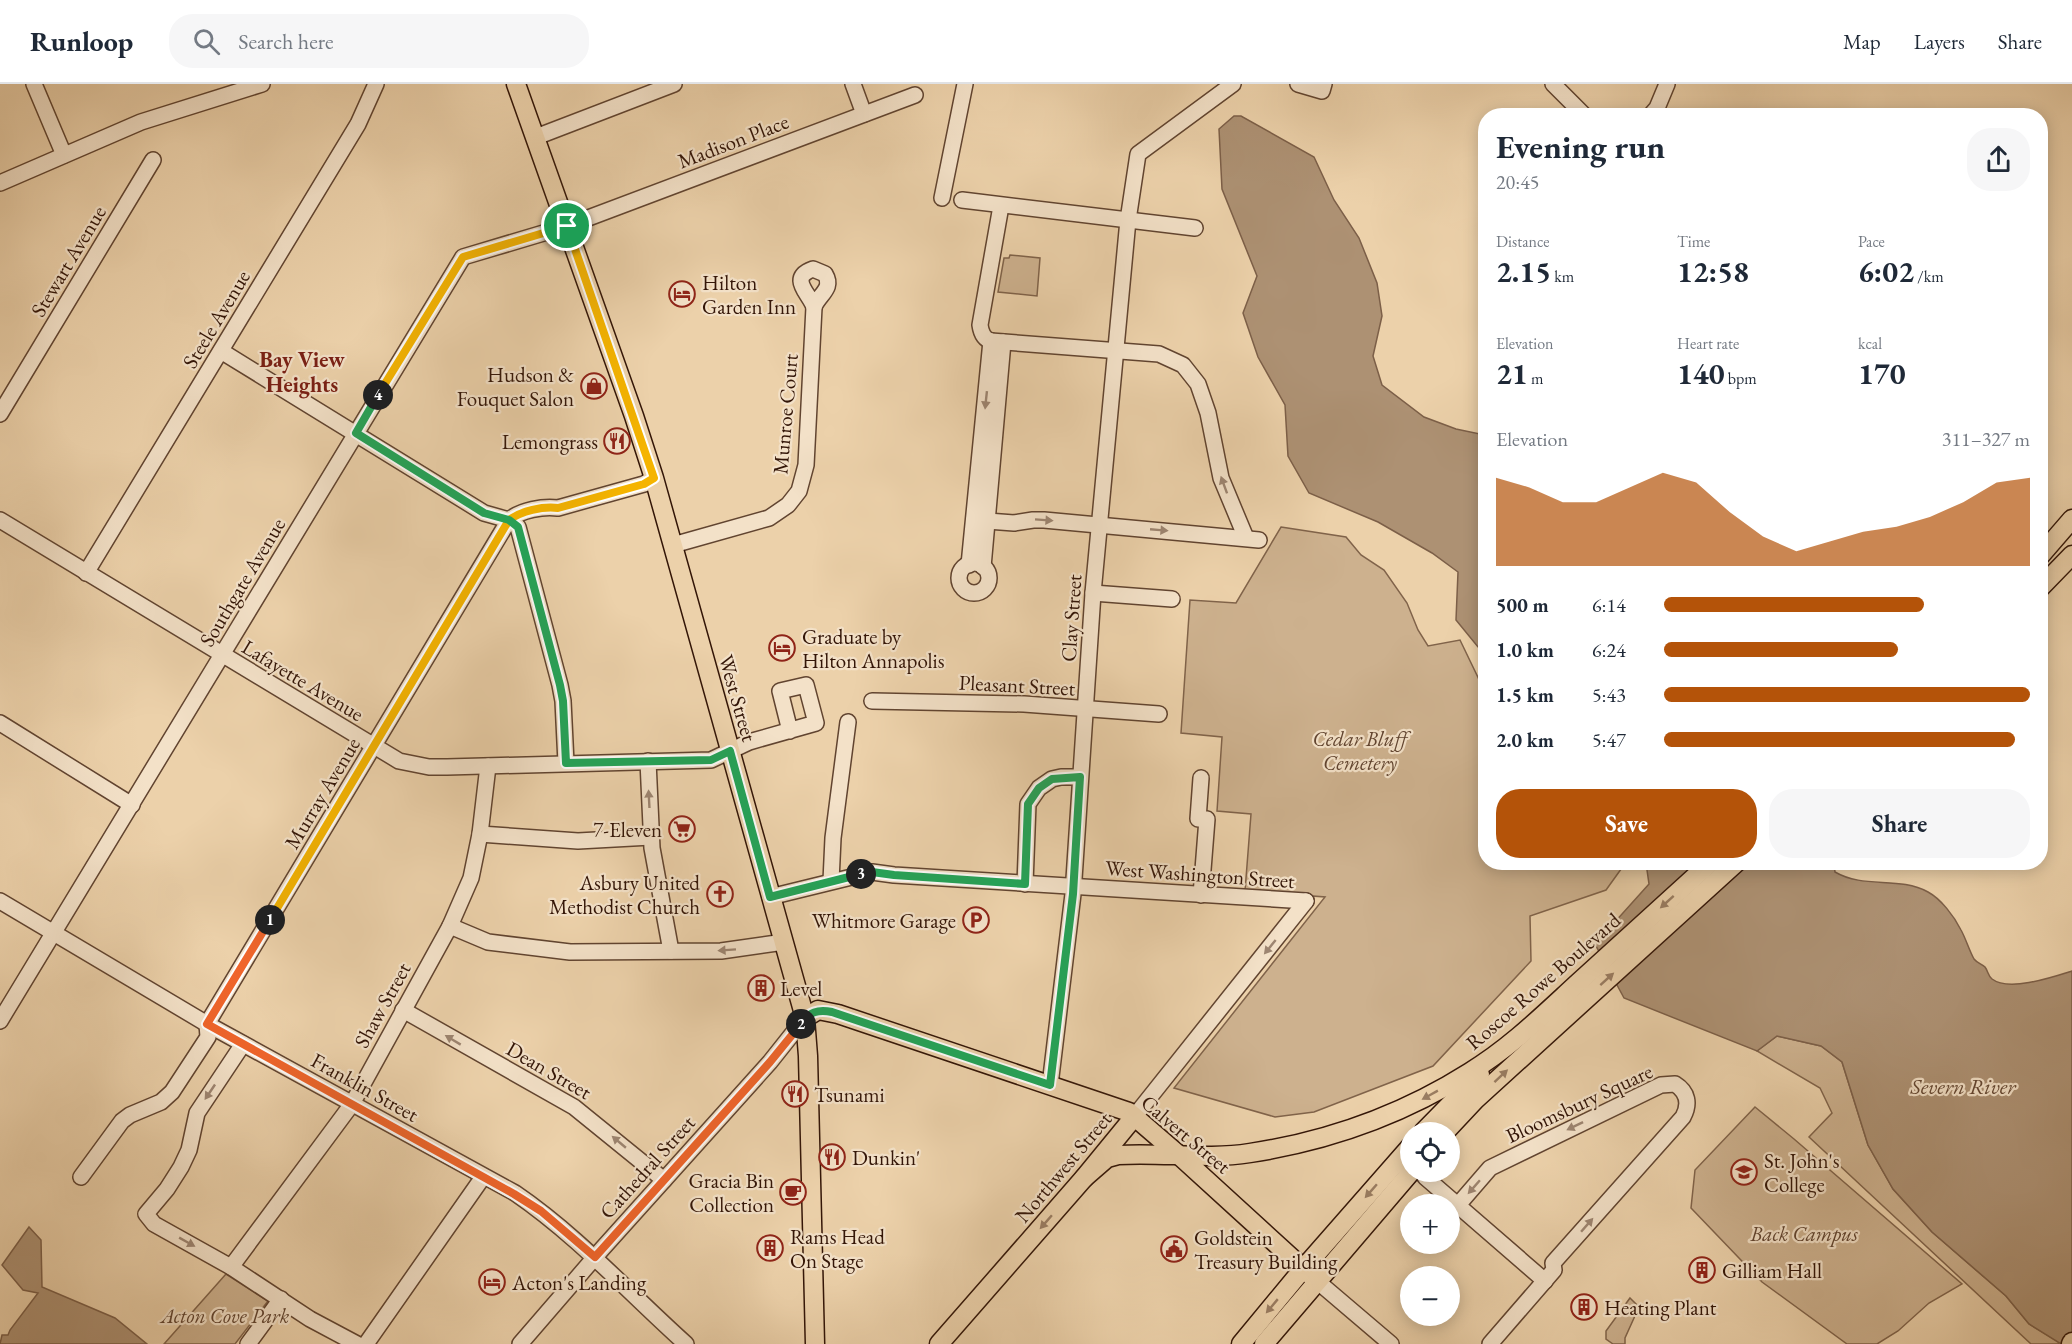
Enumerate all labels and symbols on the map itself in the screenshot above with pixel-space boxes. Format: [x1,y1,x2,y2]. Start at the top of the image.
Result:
street label: Madison Place [674,108,792,174]
street label: Stewart Avenue [24,200,112,322]
pin [541,200,592,251]
street label: Steele Avenue [176,265,256,373]
place label: Hilton Garden Inn [702,269,796,320]
hotel icon: Hilton Garden Inn [667,279,697,309]
district label: Bay View Heights [259,345,345,399]
street label: Munroe Court [766,352,804,475]
place label: Hudson & Fouquet Salon [457,361,574,412]
shop icon: Hudson & Fouquet Salon [579,371,609,401]
pin: 4 [363,380,393,410]
one-way arrow [981,390,990,409]
restaurant icon: Lemongrass [602,426,632,456]
place label: Lemongrass [502,428,598,455]
one-way arrow [1218,475,1228,493]
street label: Southgate Avenue [193,513,291,651]
one-way arrow [1034,516,1053,525]
one-way arrow [1149,525,1168,535]
street label: Clay Street [1054,573,1088,663]
place label: Graduate by Hilton Annapolis [802,623,945,674]
street label: Lafayette Avenue [237,633,369,727]
hotel icon: Graduate by Hilton Annapolis [767,633,797,663]
street label: West Street [713,651,763,745]
street label: Pleasant Street [958,668,1076,702]
park label: Cedar Bluff Cemetery [1313,725,1412,776]
street label: Murray Avenue [278,732,366,854]
one-way arrow [645,790,654,809]
supermarket icon: 7-Eleven [667,814,697,844]
place label: 7-Eleven [593,816,662,843]
street label: West Washington Street [1104,854,1296,894]
pin: 3 [846,859,876,889]
place label: Asbury United Methodist Church [549,869,700,920]
church icon: Asbury United Methodist Church [705,879,735,909]
one-way arrow [1660,895,1675,908]
pin: 1 [255,905,285,935]
parking icon: Whitmore Garage [961,905,991,935]
street label: Roscoe Rowe Boulevard [1460,906,1626,1056]
place label: Whitmore Garage [812,907,956,934]
one-way arrow [1263,939,1276,955]
one-way arrow [718,945,737,955]
street label: Shaw Street [348,957,417,1052]
one-way arrow [1600,972,1615,986]
building icon: Level [746,973,776,1003]
place label: Level [780,975,822,1002]
pin: 2 [786,1009,816,1039]
one-way arrow [444,1035,461,1045]
street label: Dean Street [502,1035,597,1105]
street label: Franklin Street [307,1046,424,1128]
street label: Bloomsbury Square [1501,1057,1657,1149]
one-way arrow [1493,1069,1508,1083]
water label: Severn River [1909,1072,2017,1101]
restaurant icon: Tsunami [780,1079,810,1109]
place label: Tsunami [814,1081,885,1108]
one-way arrow [204,1084,216,1100]
street label: Calvert Street [1136,1089,1237,1180]
one-way arrow [1421,1090,1438,1100]
street label: Northwest Street [1009,1106,1118,1228]
street label: Cathedral Street [593,1109,701,1224]
one-way arrow [1567,1122,1584,1131]
one-way arrow [611,1137,626,1149]
restaurant icon: Dunkin' [817,1142,847,1172]
place label: Dunkin' [852,1144,920,1171]
place label: St. John's College [1764,1147,1840,1198]
school or university icon: St. John's College [1729,1157,1759,1187]
place label: Gracia Bin Collection [688,1167,774,1218]
cafe icon: Gracia Bin Collection [778,1177,808,1207]
one-way arrow [1468,1179,1481,1194]
one-way arrow [1365,1183,1378,1198]
one-way arrow [1040,1214,1053,1229]
one-way arrow [1580,1217,1594,1232]
park label: Back Campus [1749,1220,1858,1247]
place label: Rams Head On Stage [790,1223,885,1274]
place label: Goldstein Treasury Building [1194,1224,1338,1275]
building icon: Rams Head On Stage [755,1233,785,1263]
public building icon: Goldstein Treasury Building [1159,1234,1189,1264]
one-way arrow [179,1237,196,1247]
building icon: Gilliam Hall [1687,1255,1717,1285]
place label: Gilliam Hall [1722,1257,1822,1284]
hotel icon: Acton's Landing [477,1267,507,1297]
place label: Acton's Landing [511,1269,647,1296]
building icon: Heating Plant [1569,1292,1599,1322]
place label: Heating Plant [1604,1294,1717,1321]
one-way arrow [1265,1298,1278,1314]
park label: Acton Cove Park [159,1302,290,1329]

